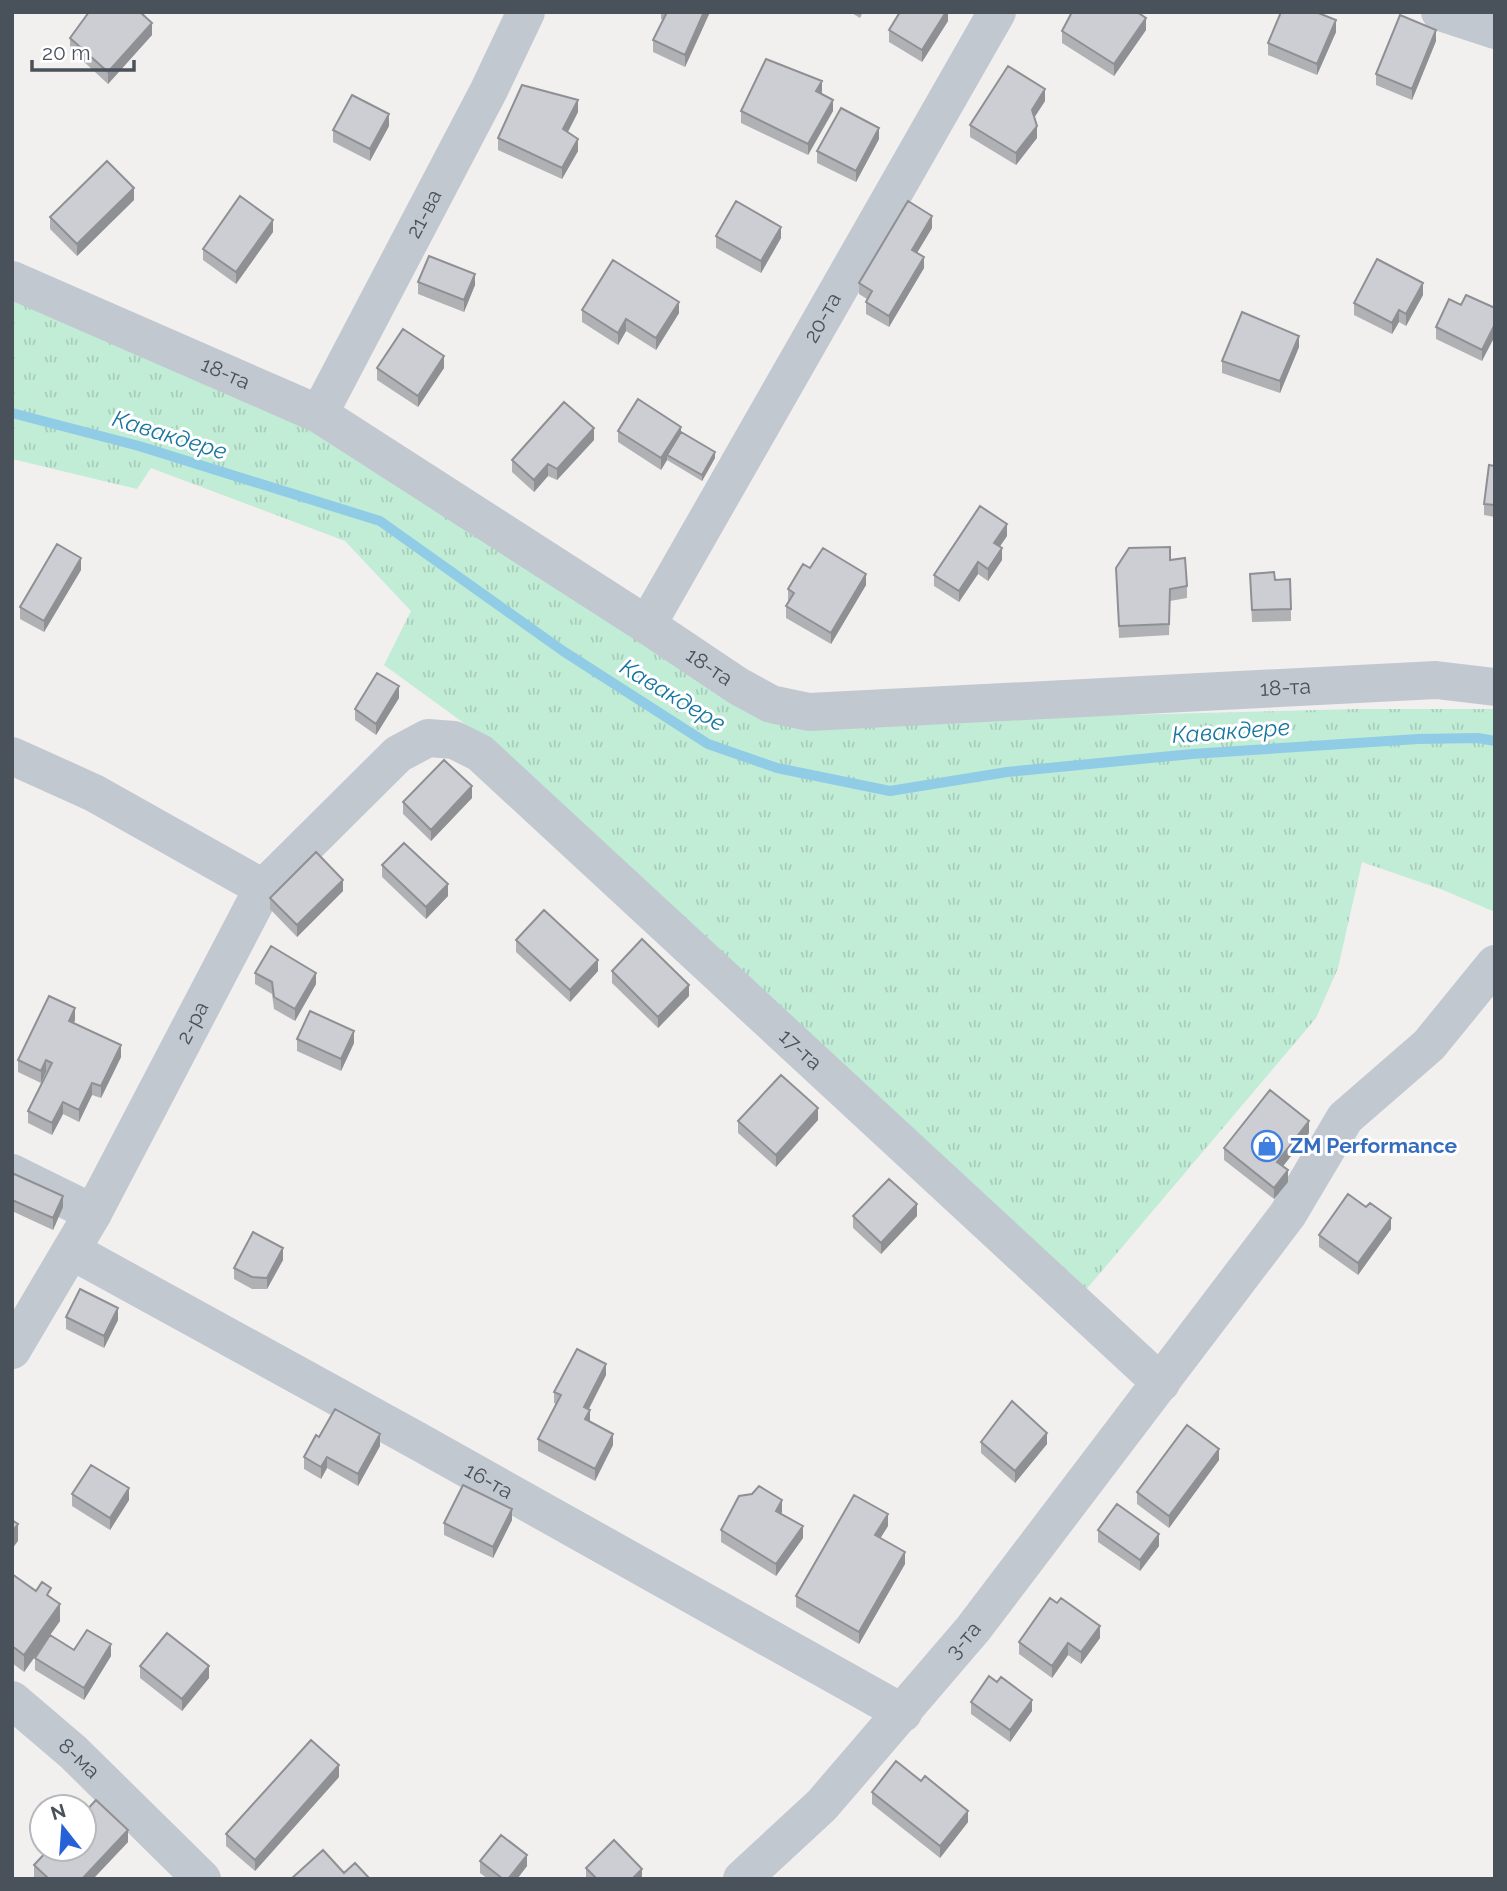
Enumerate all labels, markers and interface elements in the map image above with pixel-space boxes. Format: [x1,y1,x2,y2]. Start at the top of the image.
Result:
scale bar [32,28,133,72]
text: 20 m [42,40,90,65]
street label: 21-ва [401,185,447,242]
street label: 20-та [798,288,846,347]
street label: 18-та [197,351,254,394]
water label: Кавакдере [110,404,231,465]
street label: 18-та [681,642,738,691]
water label: Кавакдере [616,653,731,737]
street label: 18-та [1259,673,1311,701]
water label: Кавакдере [1171,713,1291,748]
street label: 2-ра [171,997,213,1048]
street label: 17-та [774,1023,827,1075]
shop icon: ZM Performance [1250,1129,1284,1163]
place label: ZM Performance [1290,1133,1457,1158]
street label: 16-та [461,1457,517,1504]
street label: 3-та [940,1616,986,1664]
street label: 8-ма [54,1732,105,1783]
north arrow [28,1793,98,1863]
text: N [48,1799,68,1824]

